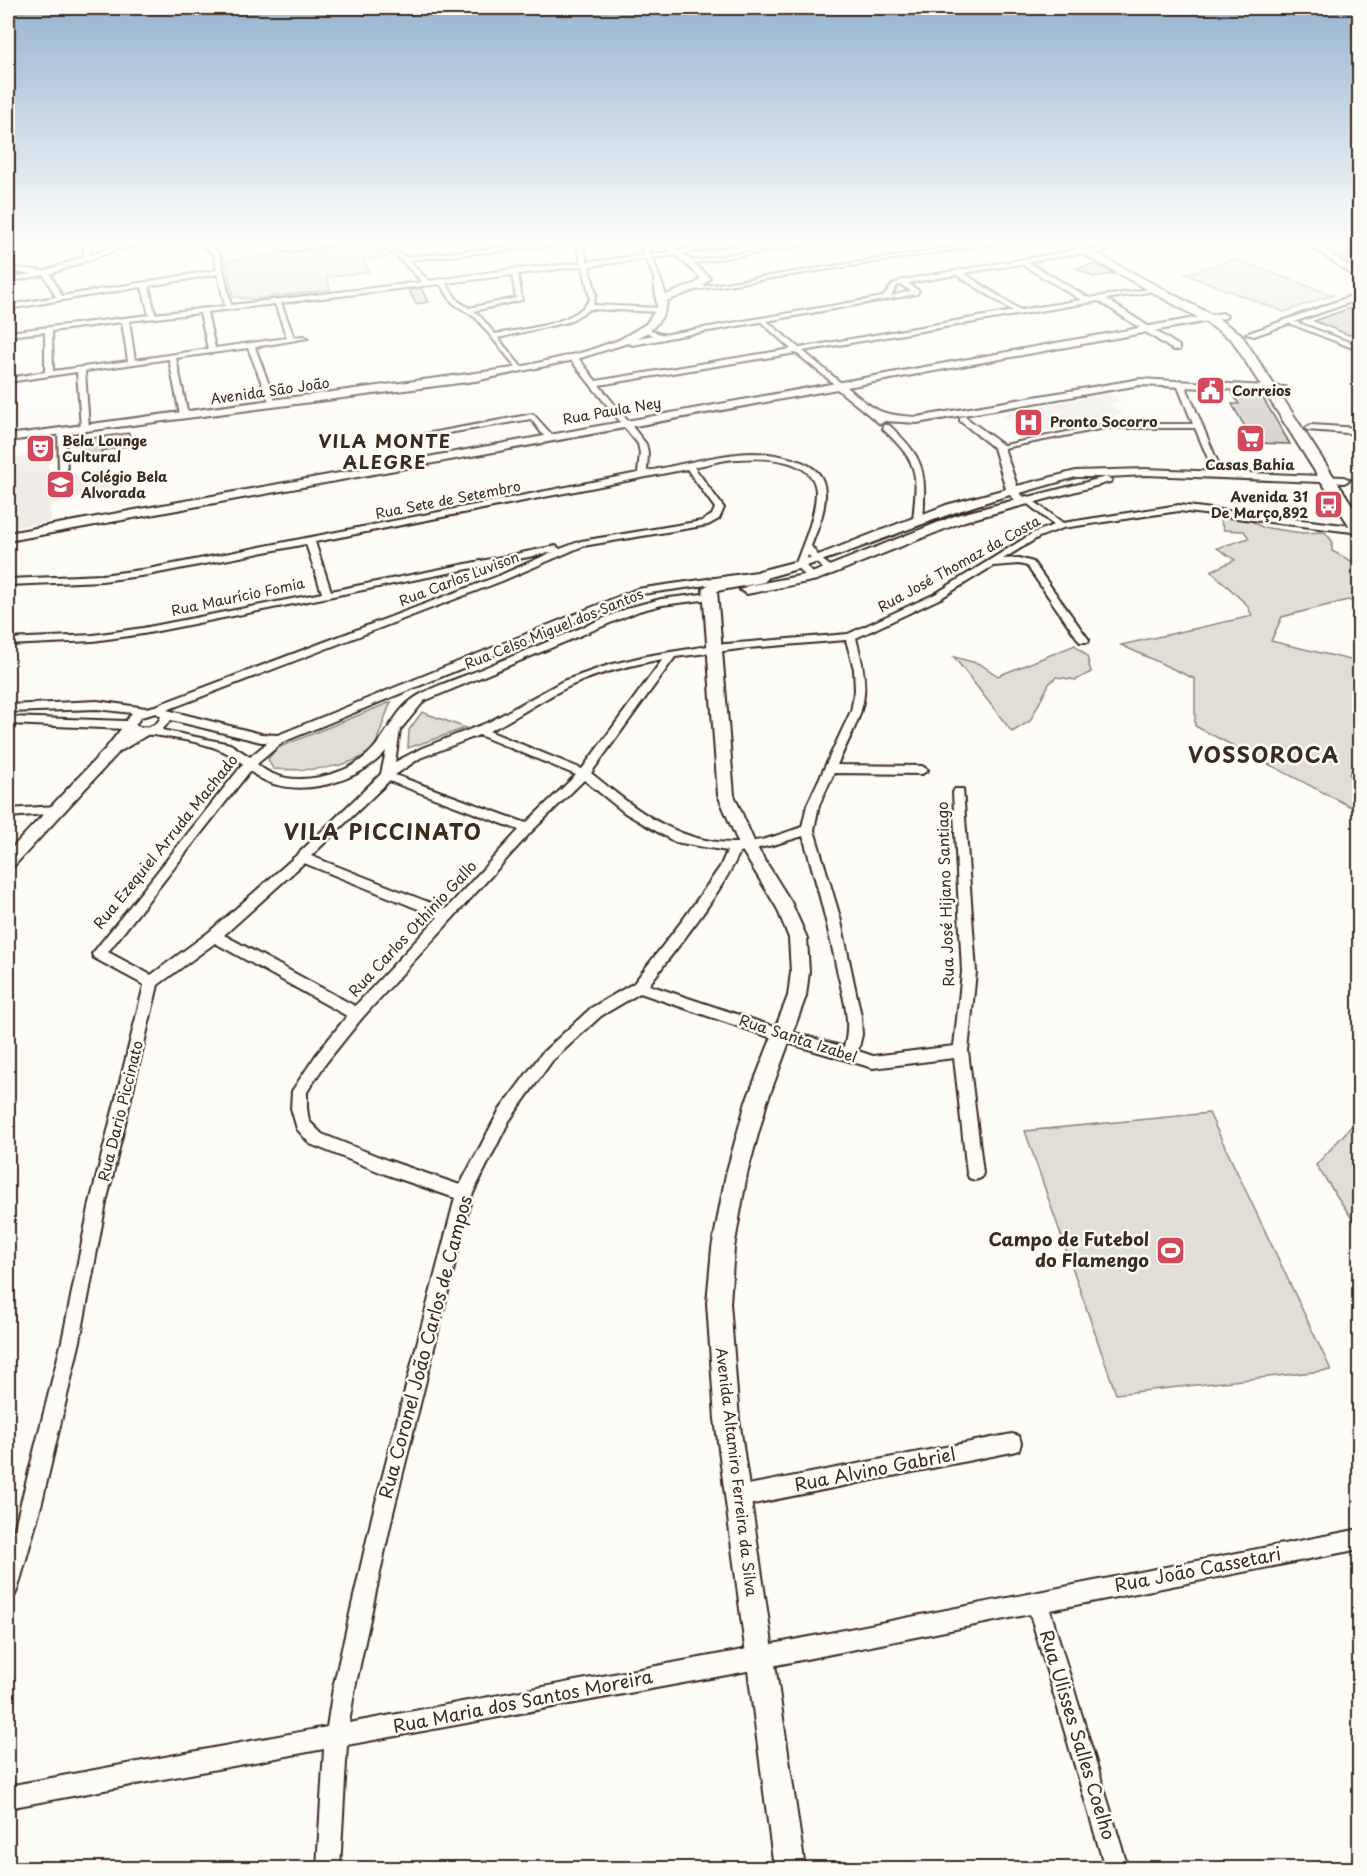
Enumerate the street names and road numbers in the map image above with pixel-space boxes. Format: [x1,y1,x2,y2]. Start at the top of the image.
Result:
street label: Avenida São João [209,372,331,409]
street label: Rua Paula Ney [561,392,663,430]
street label: Rua Sete de Setembro [374,475,523,524]
street label: Rua José Thomaz da Costa [874,510,1044,617]
street label: Rua Carlos Luvison [396,546,522,611]
street label: Rua Maurício Fomia [169,572,307,621]
street label: Rua Celso Miguel dos Santos [461,583,646,674]
street label: Rua Ezequiel Arruda Machado [87,749,243,933]
street label: Rua José Hijano Santiago [930,801,959,987]
street label: Rua Carlos Othinio Gallo [342,855,481,1001]
street label: Rua Santa Izabel [737,1008,860,1067]
street label: Rua Dario Piccinato [91,1038,148,1183]
street label: Rua Coronel João Carlos de Campos [371,1192,478,1501]
street label: Avenida Altamiro Ferreira da Silva [711,1346,764,1598]
street label: Rua Alvino Gabriel [792,1440,958,1497]
street label: Rua João Cassetari [1112,1539,1283,1598]
street label: Rua Ulisses Salles Coelho [1034,1626,1123,1843]
street label: Rua Maria dos Santos Moreira [391,1662,655,1739]

